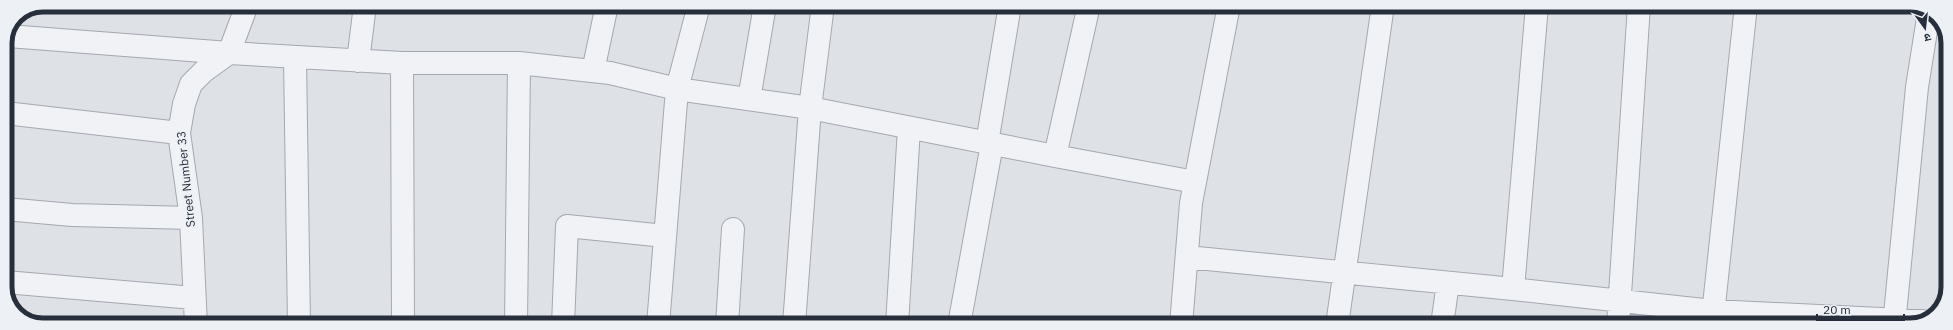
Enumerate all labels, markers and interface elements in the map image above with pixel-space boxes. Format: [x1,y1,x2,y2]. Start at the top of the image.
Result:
north arrow [1905,8,1945,48]
text: उ [1922,30,1933,45]
street label: Street Number 33 [173,130,198,228]
scale bar [1817,296,1904,322]
text: 20 m [1823,302,1851,317]

